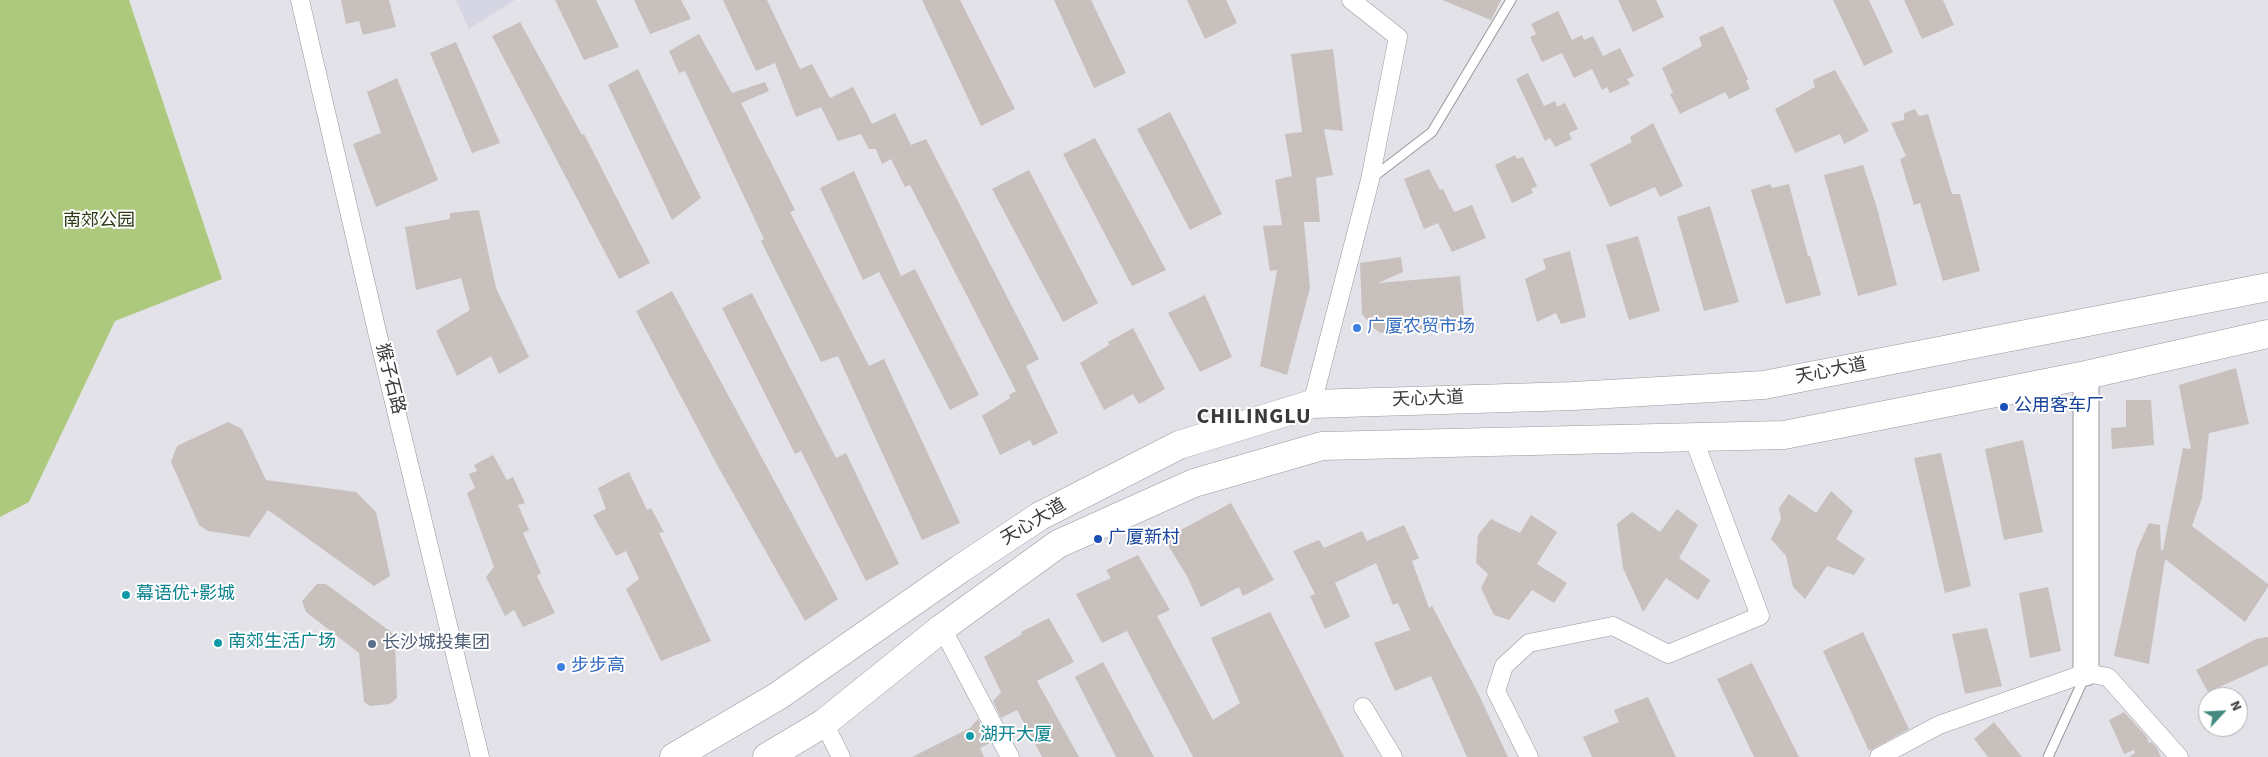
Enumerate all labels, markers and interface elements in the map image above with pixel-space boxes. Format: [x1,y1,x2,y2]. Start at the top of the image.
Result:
park label: 南郊公园 [63,211,135,233]
place label: 广厦农贸市场 [1367,317,1475,339]
marker: 广厦农贸市场 [1351,322,1363,334]
street label: 猴子石路 [370,341,408,417]
street label: 天心大道 [1794,355,1868,389]
street label: 天心大道 [1392,388,1464,412]
place label: 公用客车厂 [2014,396,2104,418]
marker: 公用客车厂 [1998,401,2010,413]
district label: CHILINGLU [1195,405,1313,431]
street label: 天心大道 [998,495,1070,551]
place label: 广厦新村 [1108,528,1180,550]
marker: 广厦新村 [1092,533,1104,545]
place label: 幕语优+影城 [136,584,235,606]
marker: 幕语优+影城 [120,589,132,601]
place label: 南郊生活广场 [228,632,336,654]
place label: 长沙城投集团 [382,633,490,655]
marker: 南郊生活广场 [212,637,224,649]
marker: 长沙城投集团 [366,638,378,650]
place label: 步步高 [571,656,625,678]
marker: 步步高 [555,661,567,673]
north arrow [2198,687,2248,737]
text: N [2225,698,2247,715]
place label: 湖开大厦 [980,725,1052,747]
marker: 湖开大厦 [964,730,976,742]

